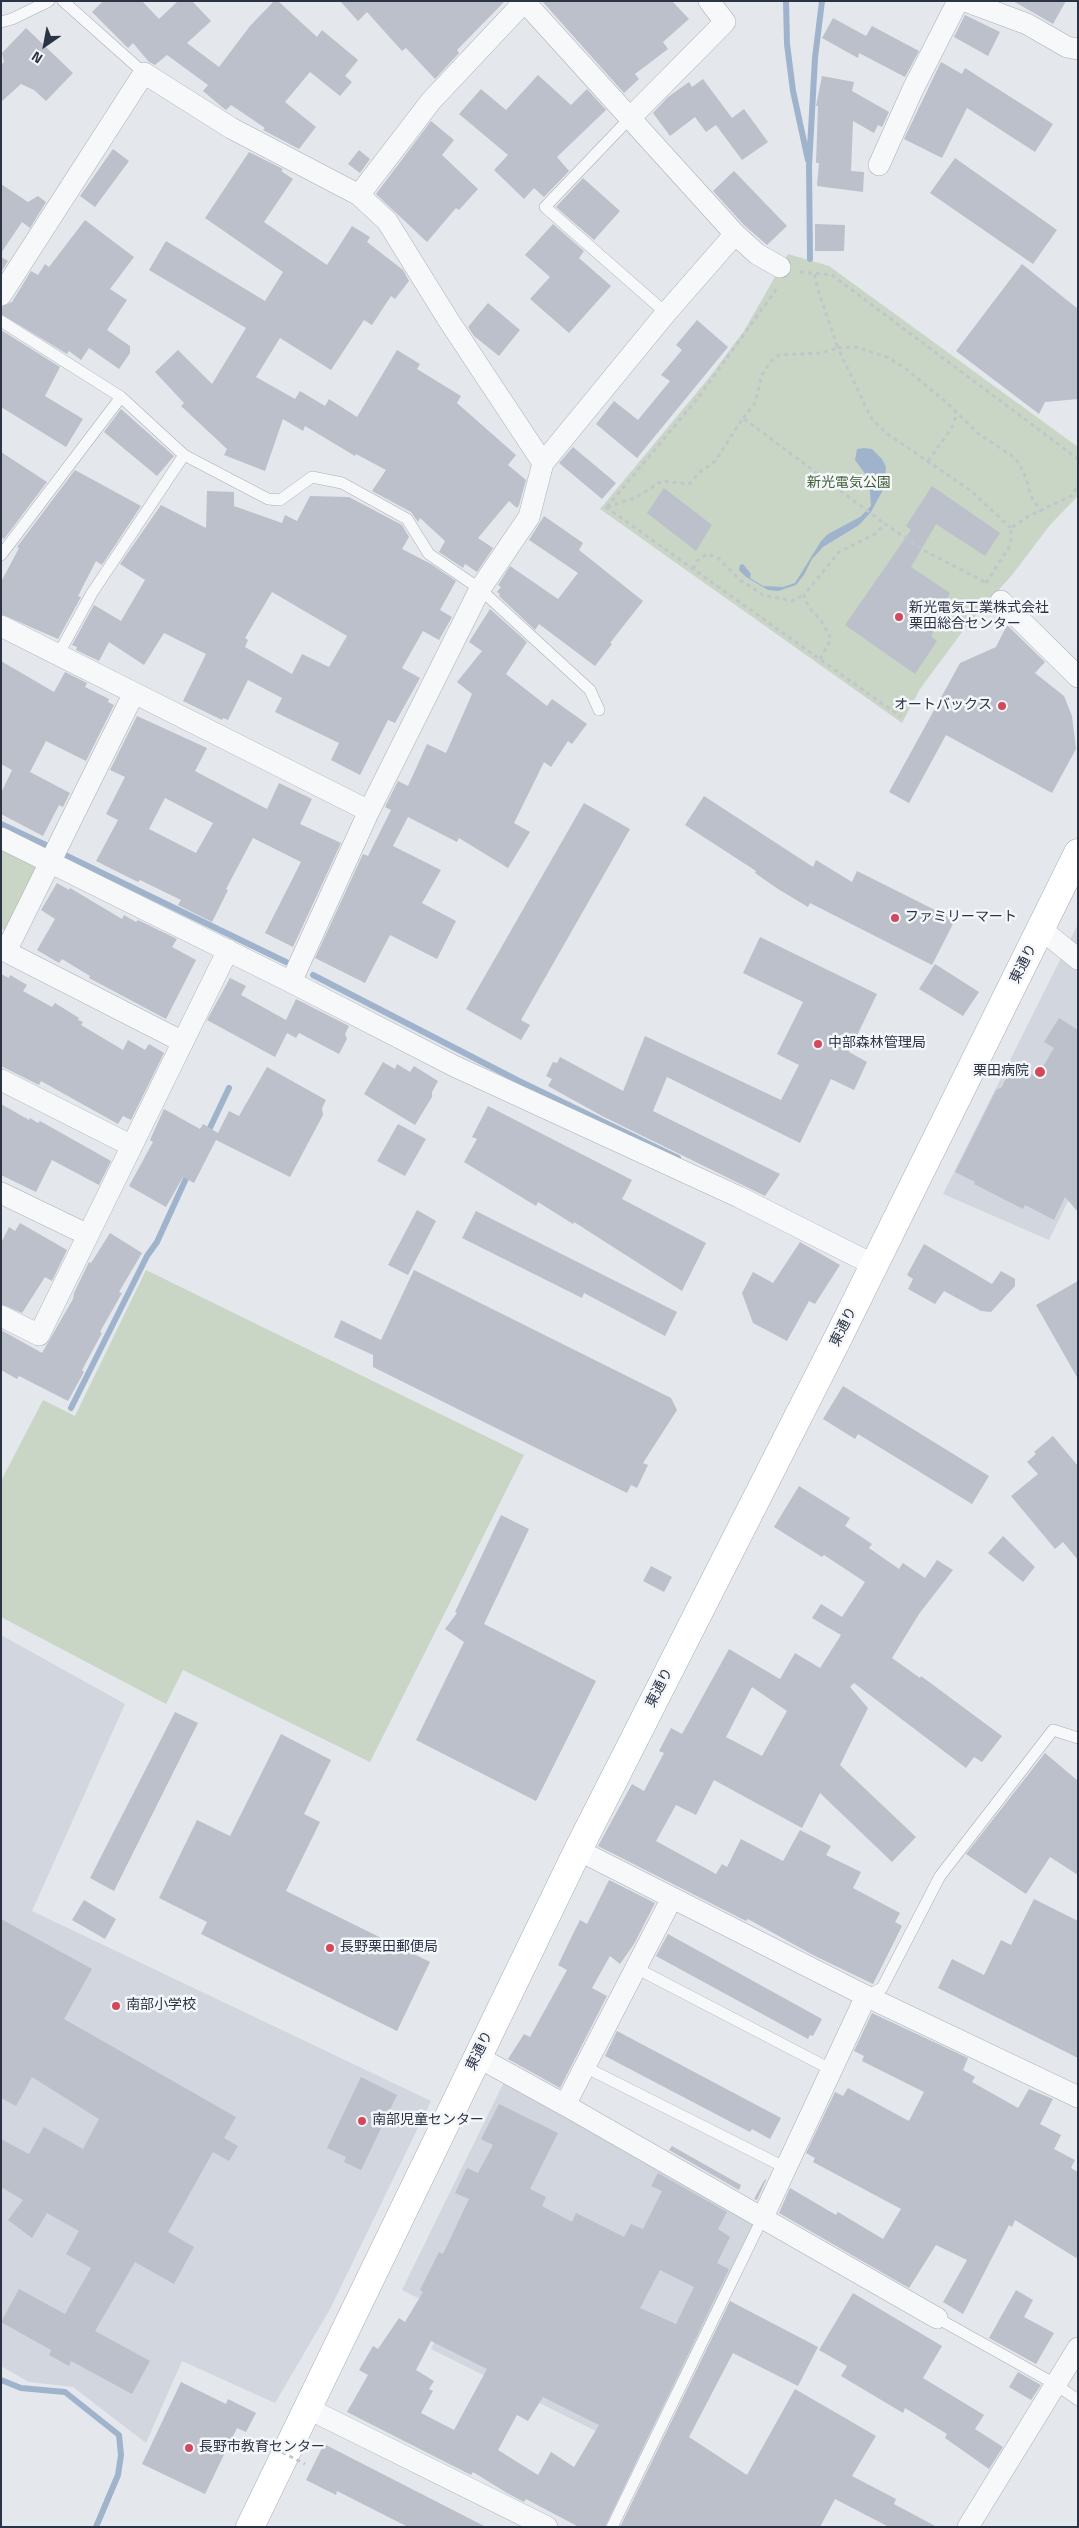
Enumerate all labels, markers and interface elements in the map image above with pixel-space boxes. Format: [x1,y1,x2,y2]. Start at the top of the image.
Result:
north arrow [20,20,70,70]
text: N [27,47,46,69]
park label: 新光電気公園 [807,476,891,492]
place label: 新光電気工業株式会社 栗田総合センター [909,601,1049,634]
marker: 新光電気工業株式会社 栗田総合センター [893,611,905,623]
place label: オートバックス [894,698,992,714]
marker: オートバックス [996,700,1008,712]
place label: ファミリーマート [905,910,1017,926]
marker: ファミリーマート [889,912,901,924]
street label: 東通り [1007,941,1041,987]
place label: 中部森林管理局 [828,1036,926,1052]
marker: 中部森林管理局 [812,1038,824,1050]
place label: 栗田病院 [973,1064,1029,1080]
marker: 栗田病院 [1033,1065,1047,1079]
street label: 東通り [827,1304,861,1350]
street label: 東通り [643,1665,677,1711]
place label: 長野栗田郵便局 [340,1940,438,1956]
marker: 長野栗田郵便局 [324,1942,336,1954]
place label: 南部小学校 [126,1998,196,2014]
marker: 南部小学校 [110,2000,122,2012]
street label: 東通り [463,2028,497,2074]
place label: 南部児童センター [372,2113,484,2129]
marker: 南部児童センター [356,2115,368,2127]
place label: 長野市教育センター [199,2440,325,2456]
marker: 長野市教育センター [183,2442,195,2454]

